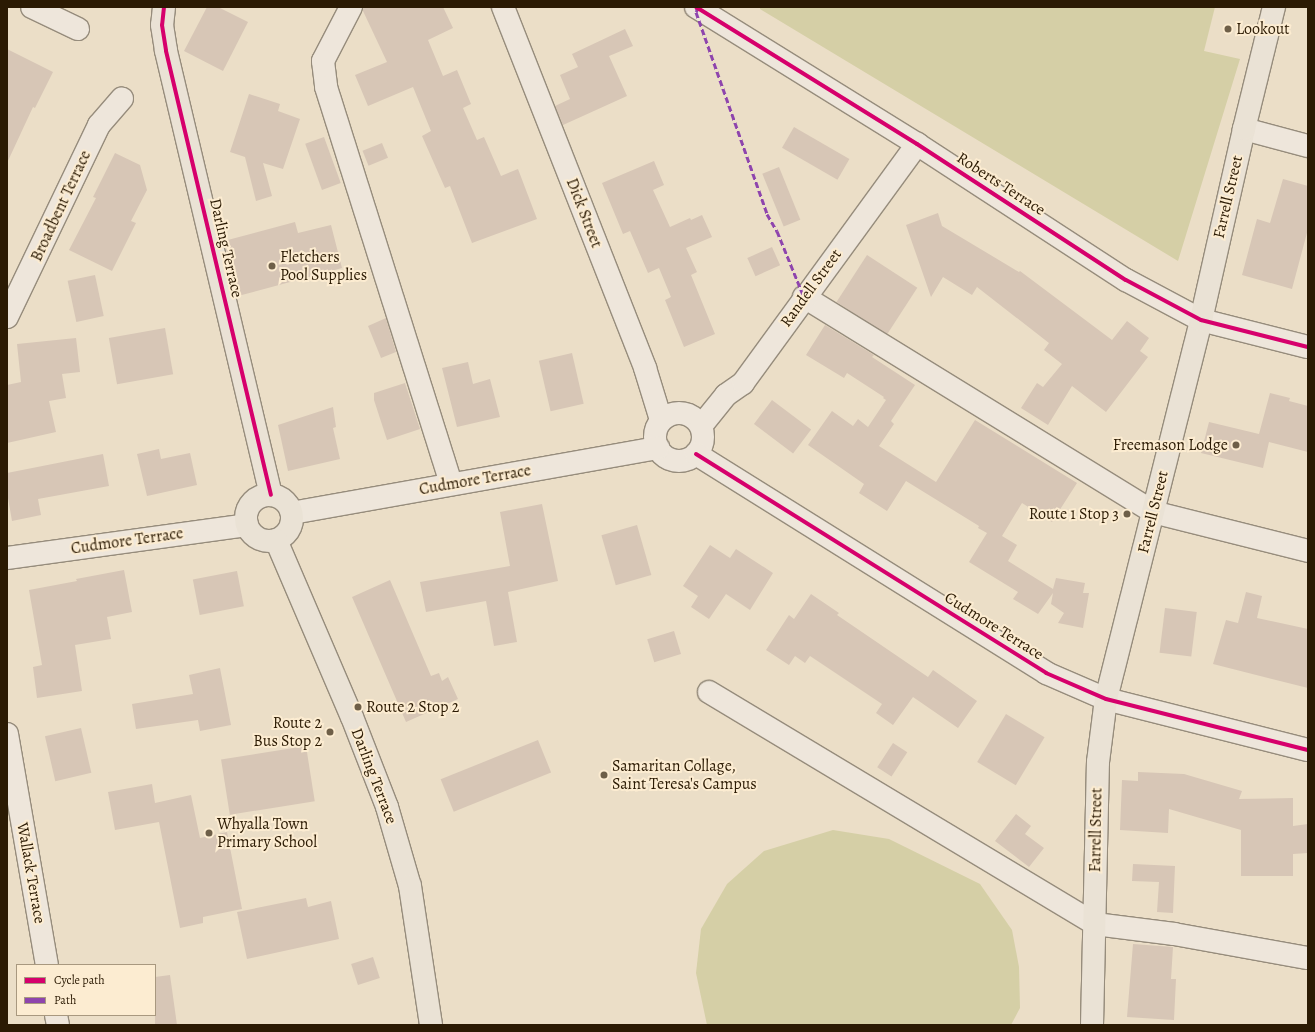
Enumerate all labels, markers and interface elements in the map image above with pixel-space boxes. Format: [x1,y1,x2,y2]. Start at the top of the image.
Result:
place label: Lookout [1236,19,1290,39]
marker: Lookout [1223,24,1233,34]
street label: Broadbent Terrace [27,148,95,264]
street label: Roberts Terrace [953,148,1049,220]
street label: Farrell Street [1209,154,1247,240]
street label: Dick Street [562,175,606,251]
street label: Darling Terrace [205,196,247,300]
street label: Randell Street [776,245,846,331]
place label: Fletchers Pool Supplies [280,247,367,285]
marker: Fletchers Pool Supplies [267,261,277,271]
place label: Freemason Lodge [1113,435,1228,455]
marker: Freemason Lodge [1231,440,1241,450]
street label: Cudmore Terrace [418,461,532,499]
street label: Farrell Street [1133,469,1173,555]
place label: Route 1 Stop 3 [1029,504,1119,524]
marker: Route 1 Stop 3 [1122,509,1132,519]
street label: Cudmore Terrace [70,524,184,558]
street label: Cudmore Terrace [941,588,1047,664]
place label: Route 2 Stop 2 [366,697,459,717]
marker: Route 2 Stop 2 [353,702,363,712]
place label: Route 2 Bus Stop 2 [253,713,322,751]
street label: Darling Terrace [347,725,401,827]
marker: Route 2 Bus Stop 2 [325,727,335,737]
place label: Samaritan Collage, Saint Teresa's Campus [612,756,757,794]
marker: Samaritan Collage, Saint Teresa's Campus [599,770,609,780]
street label: Farrell Street [1086,788,1106,872]
place label: Whyalla Town Primary School [217,814,317,852]
street label: Wallack Terrace [13,821,49,925]
marker: Whyalla Town Primary School [204,828,214,838]
legend [16,964,156,1016]
text: Cycle path [54,972,105,988]
text: Path [54,992,76,1008]

